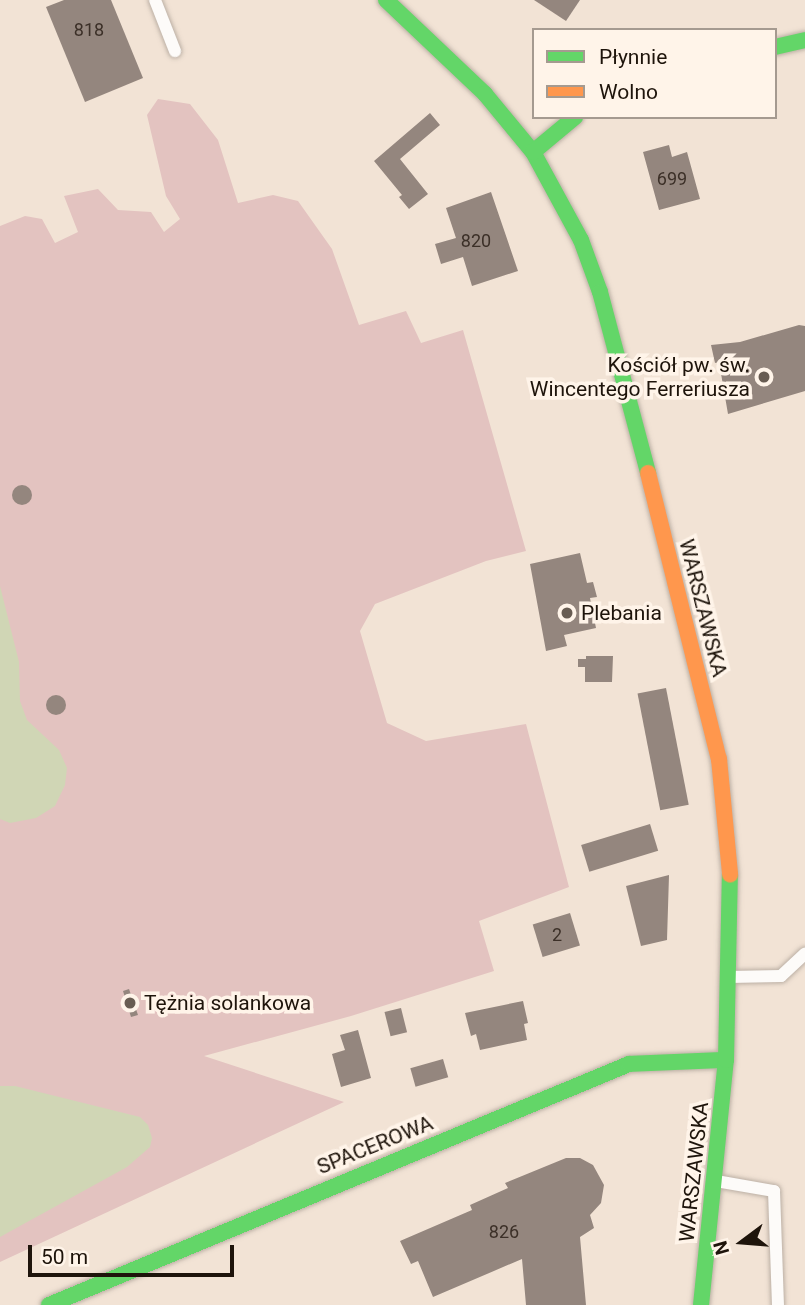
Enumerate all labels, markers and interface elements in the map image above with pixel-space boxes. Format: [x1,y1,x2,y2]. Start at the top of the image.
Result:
house number: 818 [74,19,104,41]
legend [532,28,777,119]
text: Płynnie [599,45,667,69]
text: Wolno [599,80,658,104]
house number: 699 [657,168,687,190]
house number: 820 [461,230,491,252]
place label: Kościół pw. św. Wincentego Ferreriusza [530,352,750,402]
marker: Kościół pw. św. Wincentego Ferreriusza [756,369,772,385]
street label: WARSZAWSKA [674,537,732,679]
place label: Plebania [581,600,662,626]
marker: Plebania [559,605,575,621]
house number: 2 [552,924,562,946]
place label: Tężnia solankowa [144,990,311,1016]
marker: Tężnia solankowa [122,995,138,1011]
street label: WARSZAWSKA [674,1101,714,1243]
street label: SPACEROWA [313,1110,437,1180]
north arrow [707,1207,777,1277]
house number: 826 [489,1221,519,1243]
scale bar [32,1232,238,1276]
text: N [708,1238,734,1258]
text: 50 m [41,1245,88,1269]

